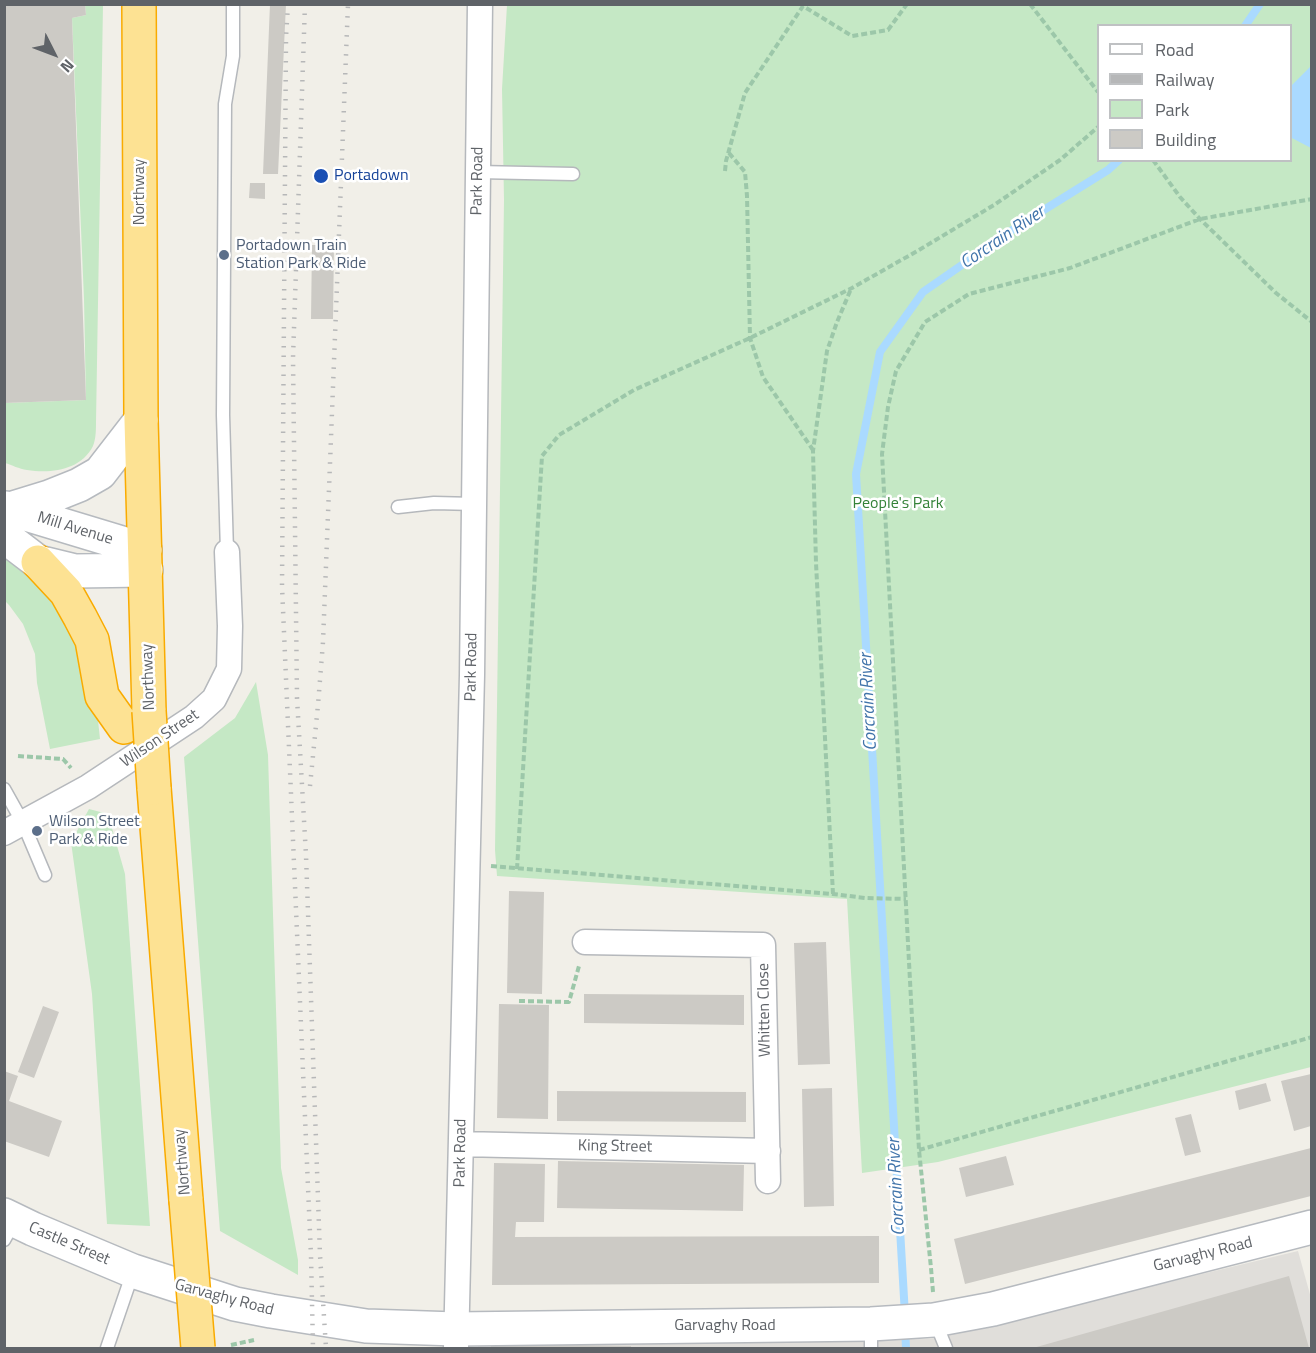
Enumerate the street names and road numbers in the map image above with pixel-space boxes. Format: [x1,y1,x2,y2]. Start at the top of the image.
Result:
street label: Park Road [468,146,488,216]
street label: Northway [130,159,150,225]
street label: Mill Avenue [35,508,115,550]
street label: Park Road [462,632,482,702]
street label: Northway [138,643,160,711]
street label: Wilson Street [117,706,203,772]
street label: Whitten Close [755,963,775,1057]
street label: Park Road [451,1118,471,1188]
street label: Northway [171,1128,195,1196]
street label: King Street [578,1137,652,1157]
street label: Castle Street [26,1218,112,1270]
street label: Garvaghy Road [1151,1233,1255,1277]
street label: Garvaghy Road [172,1276,276,1320]
street label: Garvaghy Road [674,1316,776,1336]

